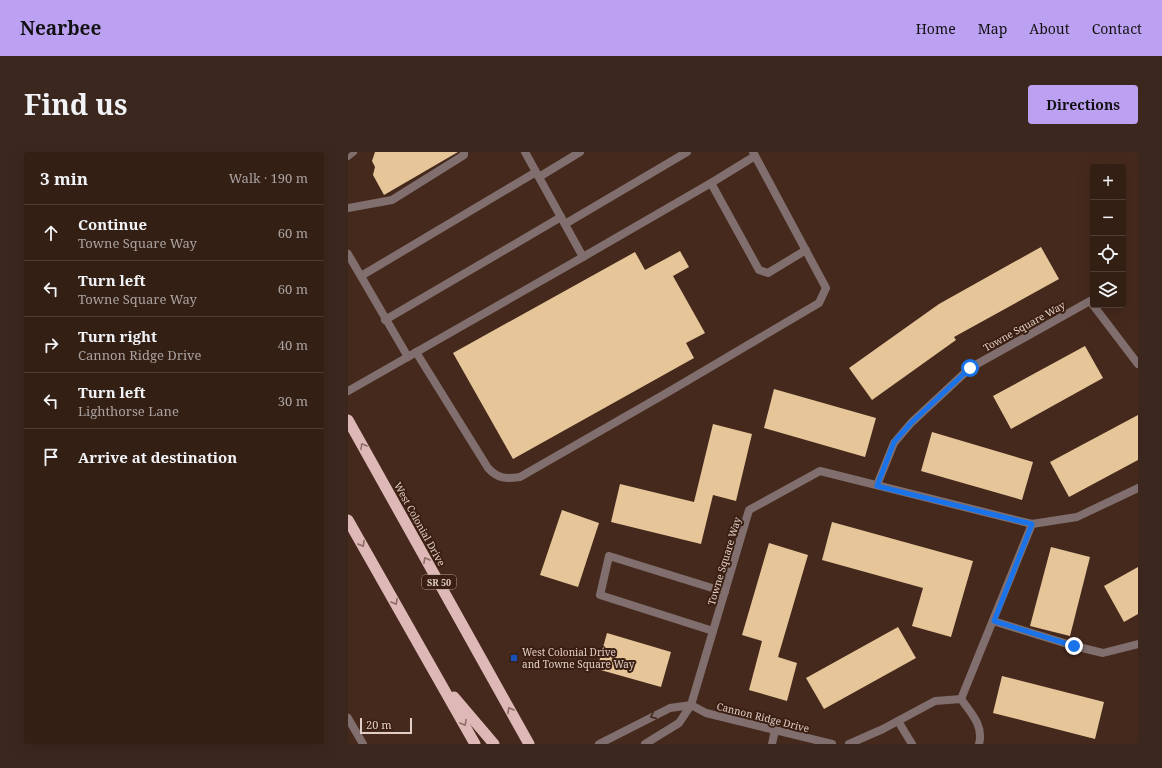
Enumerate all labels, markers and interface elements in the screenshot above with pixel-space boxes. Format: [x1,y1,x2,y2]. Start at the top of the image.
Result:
text: Nearbee [20,15,101,41]
text: Home [916,19,956,38]
text: Map [978,19,1007,38]
text: About [1029,19,1070,38]
text: Contact [1092,19,1142,38]
text: Find us [24,85,128,123]
button: Directions [1028,85,1138,124]
map controls [1090,164,1126,308]
button: + [1090,164,1126,200]
text: 3 min [40,167,88,190]
text: Walk · 190 m [229,169,308,187]
button: − [1090,200,1126,236]
text: Continue [78,214,147,234]
icon: ahead [40,222,62,244]
text: 60 m [278,224,308,242]
text: Towne Square Way [78,234,197,252]
button: locate [1090,236,1126,272]
text: Turn left [78,270,146,290]
button: layers [1090,272,1126,308]
icon: left [40,278,62,300]
text: 60 m [278,280,308,298]
text: Towne Square Way [78,290,197,308]
street label: Towne Square Way [981,298,1068,354]
text: Turn right [78,326,157,346]
icon: right [40,334,62,356]
text: 40 m [278,336,308,354]
text: Cannon Ridge Drive [78,346,202,364]
route start [961,359,979,377]
text: Turn left [78,382,146,402]
icon: left [40,390,62,412]
text: 30 m [278,392,308,410]
text: Lighthorse Lane [78,402,179,420]
one-way arrow [360,443,367,451]
icon: arrive [40,446,62,468]
text: Arrive at destination [78,447,237,467]
street label: West Colonial Drive [391,480,449,568]
street label: Towne Square Way [704,515,744,607]
one-way arrow [357,540,364,547]
one-way arrow [424,557,431,564]
road number: SR 50 [422,575,456,589]
one-way arrow [391,598,398,606]
route end [1065,637,1083,655]
place label: West Colonial Drive and Towne Square Way [522,645,635,671]
marker: West Colonial Drive and Towne Square Way [509,653,519,663]
street label: Cannon Ridge Drive [715,699,811,735]
one-way arrow [508,707,515,714]
one-way arrow [650,711,658,719]
scale bar [360,716,412,735]
text: 20 m [366,717,392,732]
one-way arrow [459,719,466,727]

